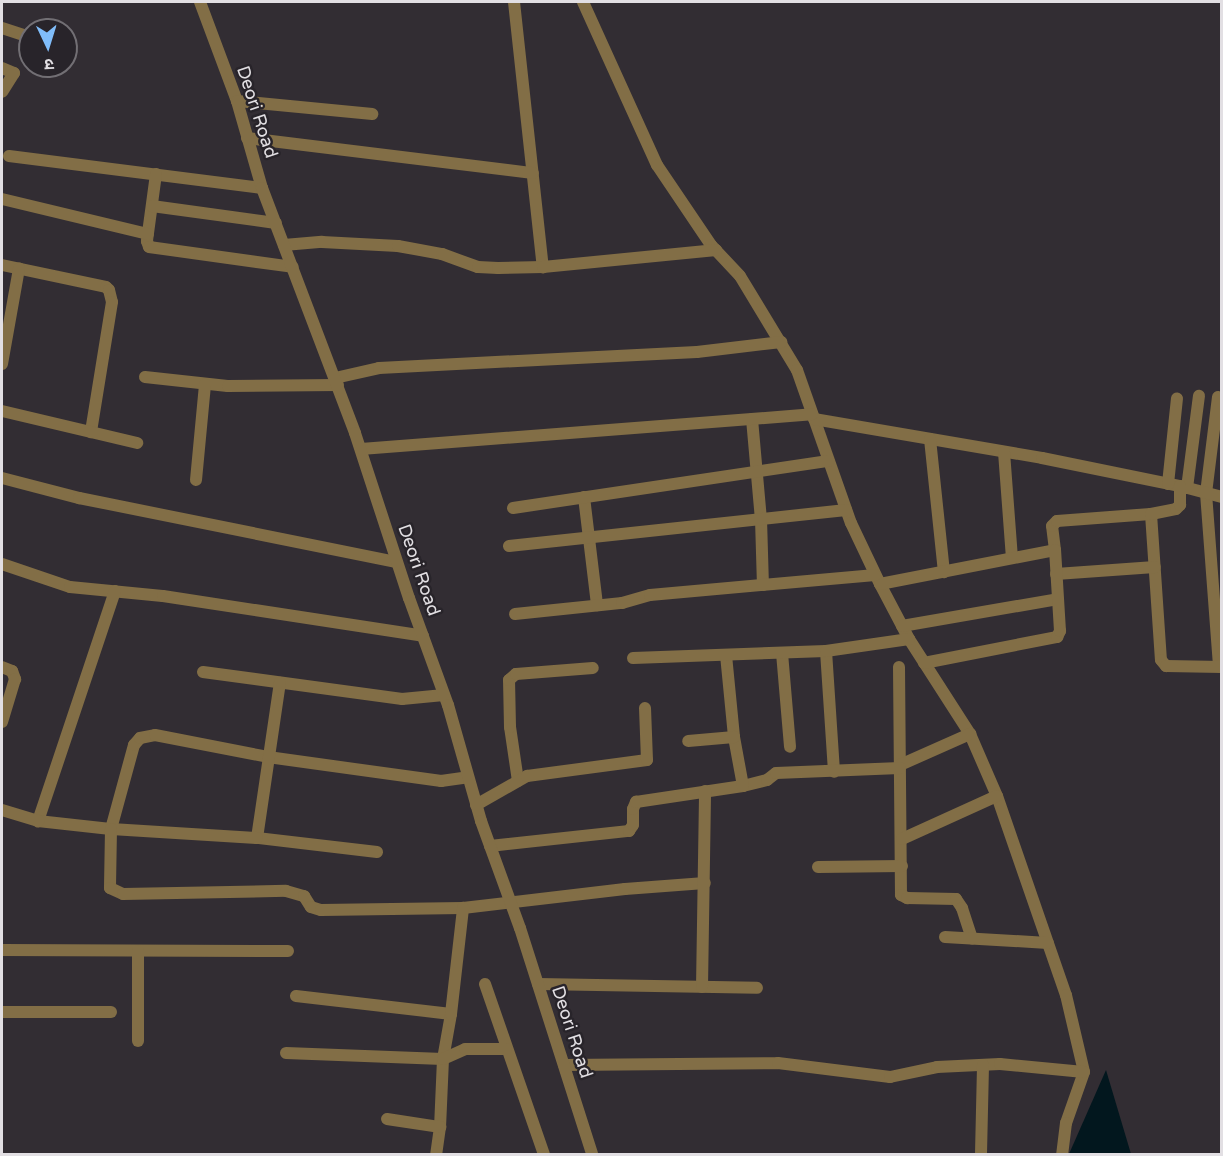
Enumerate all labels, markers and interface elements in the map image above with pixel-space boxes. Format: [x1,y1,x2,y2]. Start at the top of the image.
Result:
north arrow [18,18,78,78]
text: उ [44,54,54,74]
street label: Deori Road [232,63,282,161]
street label: Deori Road [393,521,445,619]
street label: Deori Road [547,983,597,1081]

